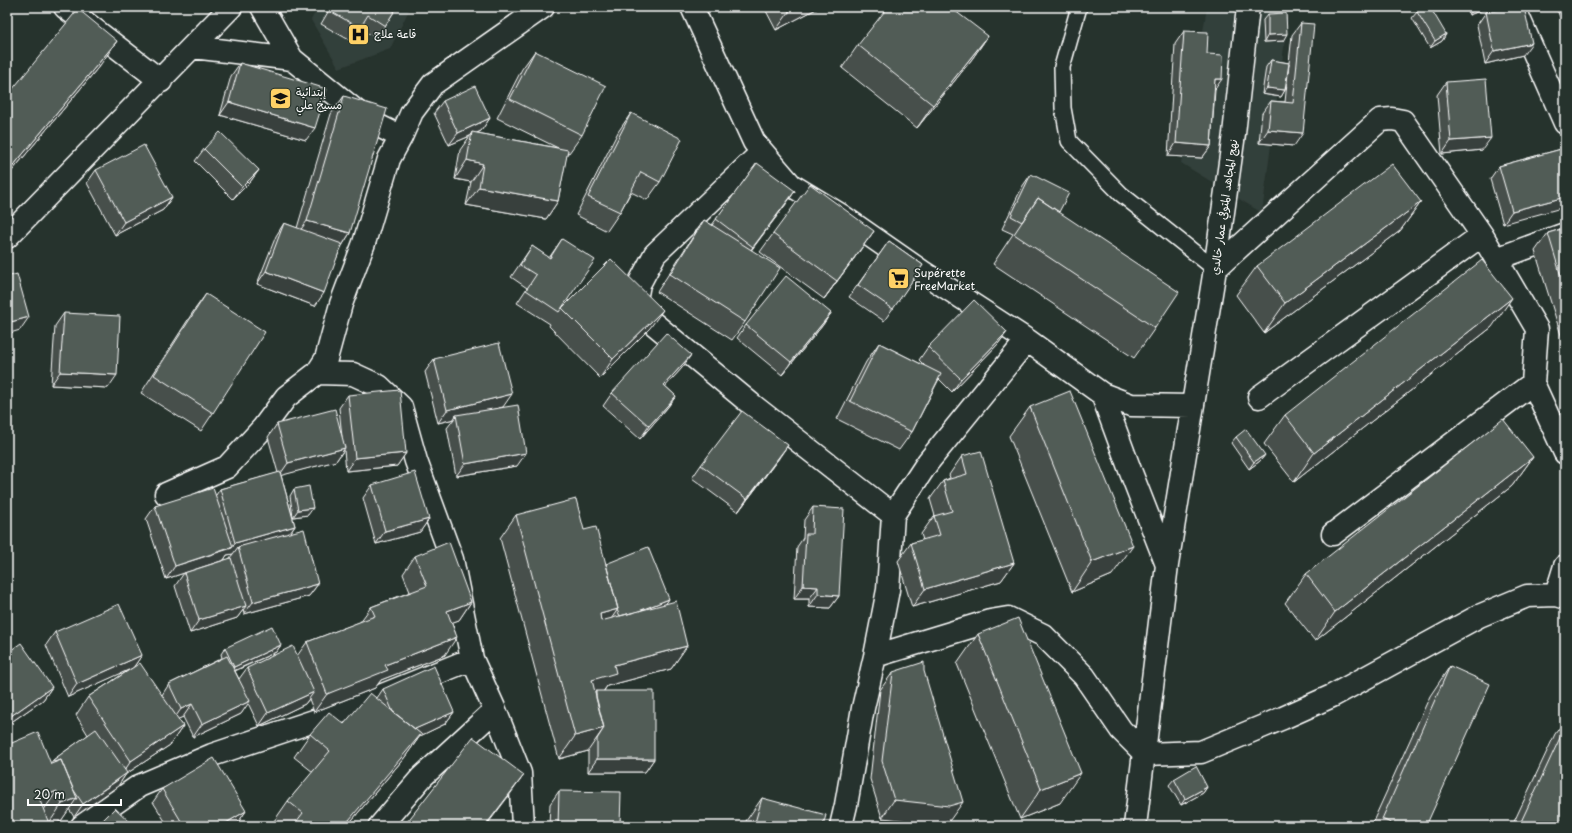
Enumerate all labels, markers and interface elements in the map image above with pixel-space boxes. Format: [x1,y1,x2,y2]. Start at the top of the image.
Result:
hospital icon: قاعة علاج [345,21,371,47]
place label: قاعة علاج [374,25,416,42]
place label: إبتدائية مسيخ علي [296,83,342,116]
school or university icon: إبتدائية مسيخ علي [267,85,293,111]
street label: نهج المجاهد المتوفي عمار خالدي [1206,138,1242,276]
place label: Supérette FreeMarket [914,264,976,294]
supermarket icon: Supérette FreeMarket [885,266,911,292]
scale bar [28,781,121,807]
text: 20 m [34,785,65,803]

